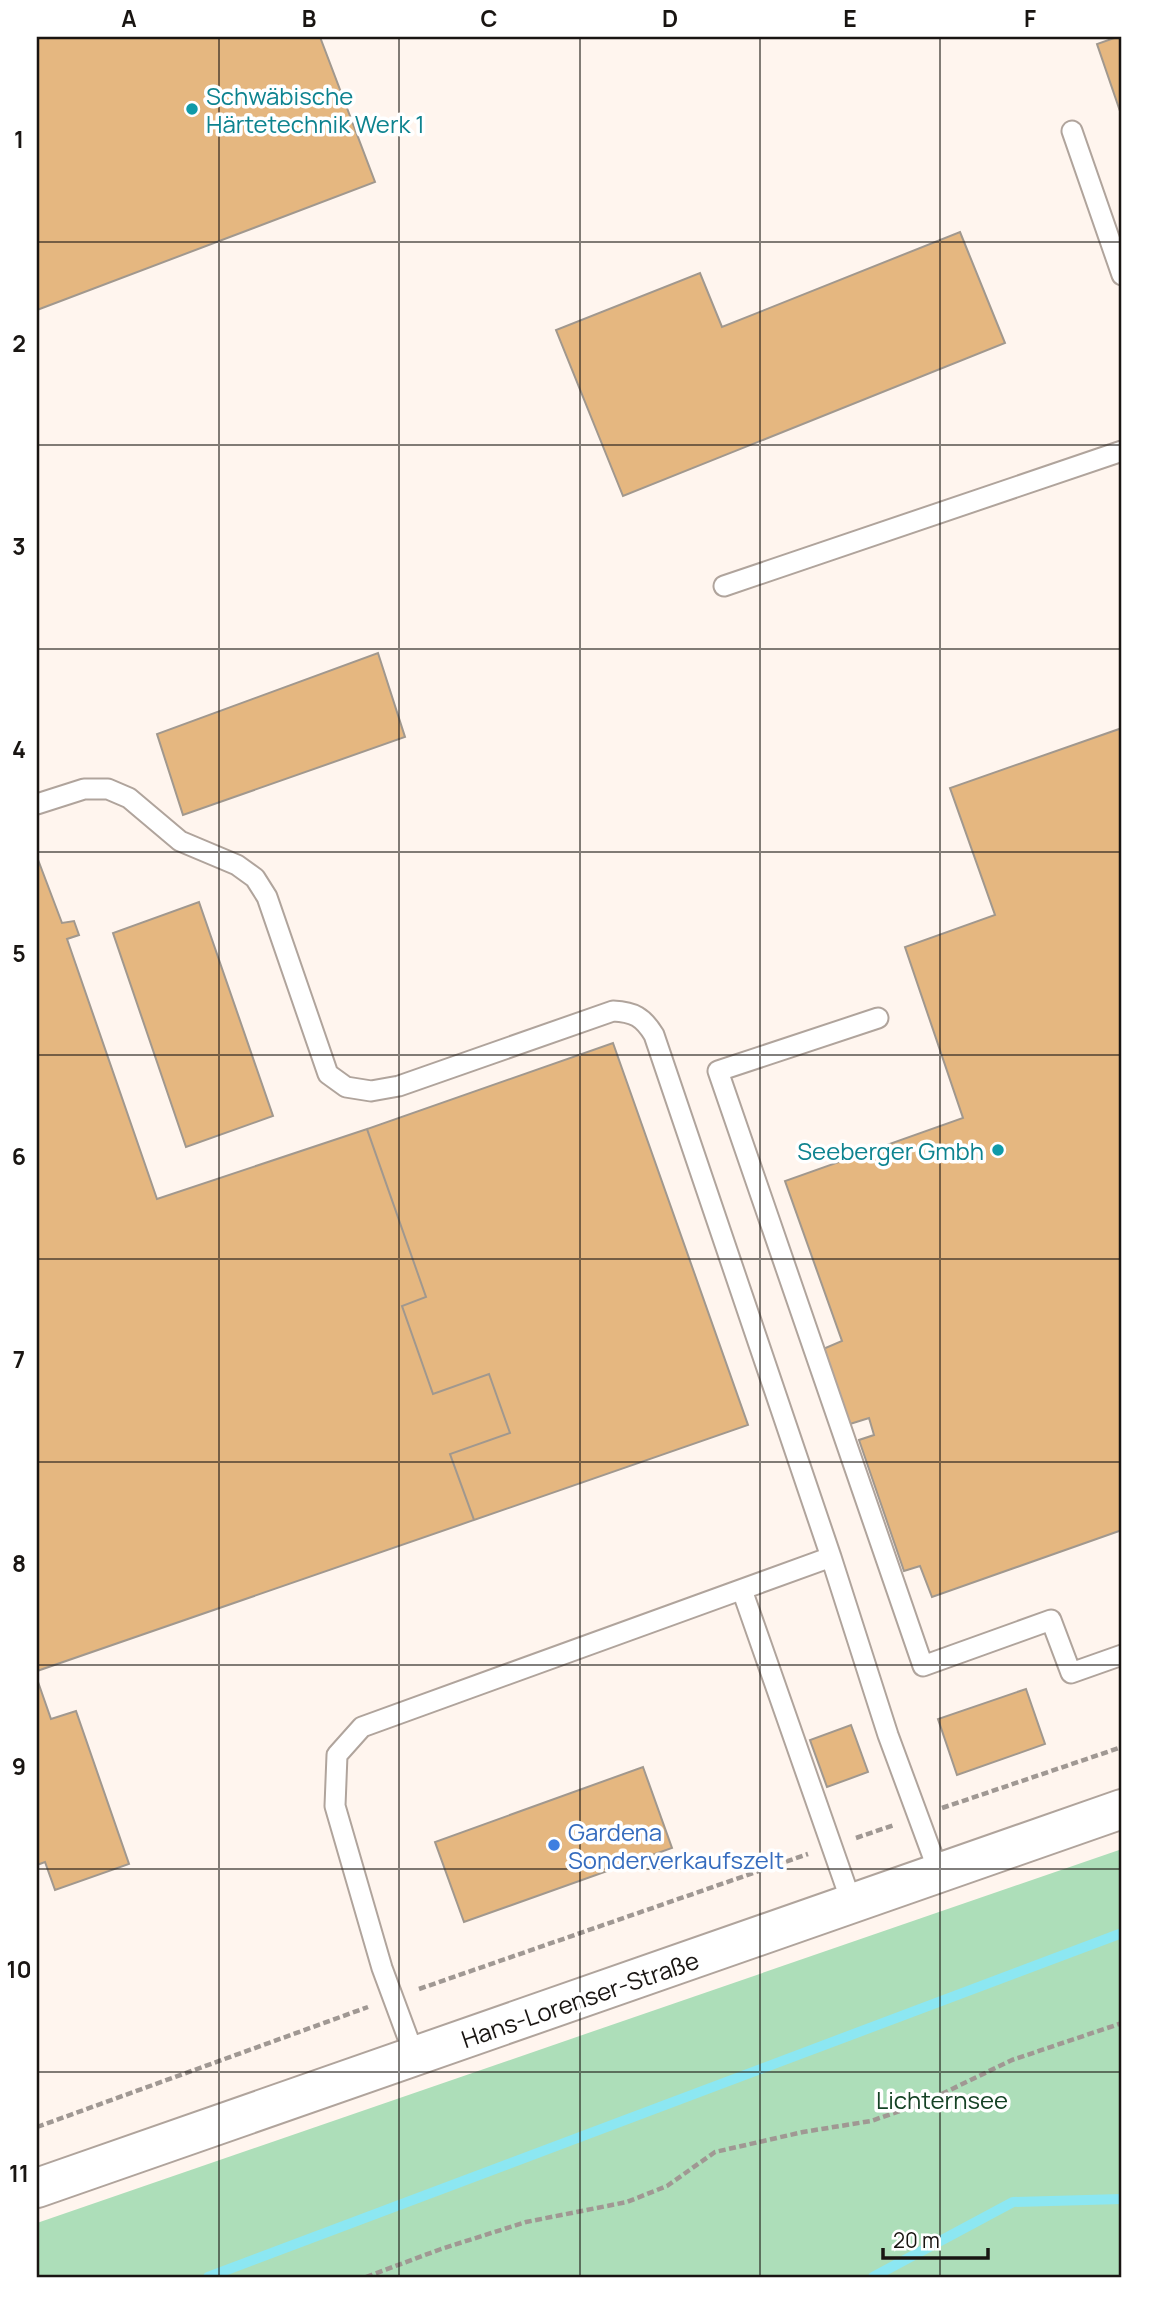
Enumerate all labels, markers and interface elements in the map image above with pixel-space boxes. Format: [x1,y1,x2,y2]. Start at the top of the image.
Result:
text: A [121,2,137,34]
text: B [302,2,316,34]
text: C [481,2,498,34]
text: D [662,2,678,34]
text: E [843,2,857,34]
text: F [1024,2,1036,34]
place label: Schwäbische Härtetechnik Werk 1 [206,79,425,140]
marker: Schwäbische Härtetechnik Werk 1 [184,101,200,117]
text: 1 [14,123,24,155]
text: 2 [12,327,26,359]
text: 3 [12,530,26,562]
text: 4 [12,733,26,765]
text: 5 [12,937,26,969]
place label: Seeberger Gmbh [797,1134,984,1167]
text: 6 [12,1140,26,1172]
marker: Seeberger Gmbh [990,1142,1006,1158]
text: 7 [13,1343,25,1375]
text: 8 [12,1547,26,1579]
text: 9 [12,1750,26,1782]
place label: Gardena Sonderverkaufszelt [568,1815,784,1876]
marker: Gardena Sonderverkaufszelt [546,1837,562,1853]
street label: Hans-Lorenser-Straße [457,1943,703,2055]
text: 10 [6,1953,32,1985]
park label: Lichternsee [876,2083,1008,2116]
text: 11 [9,2157,29,2189]
scale bar [883,2216,988,2260]
text: 20 m [893,2226,940,2254]

